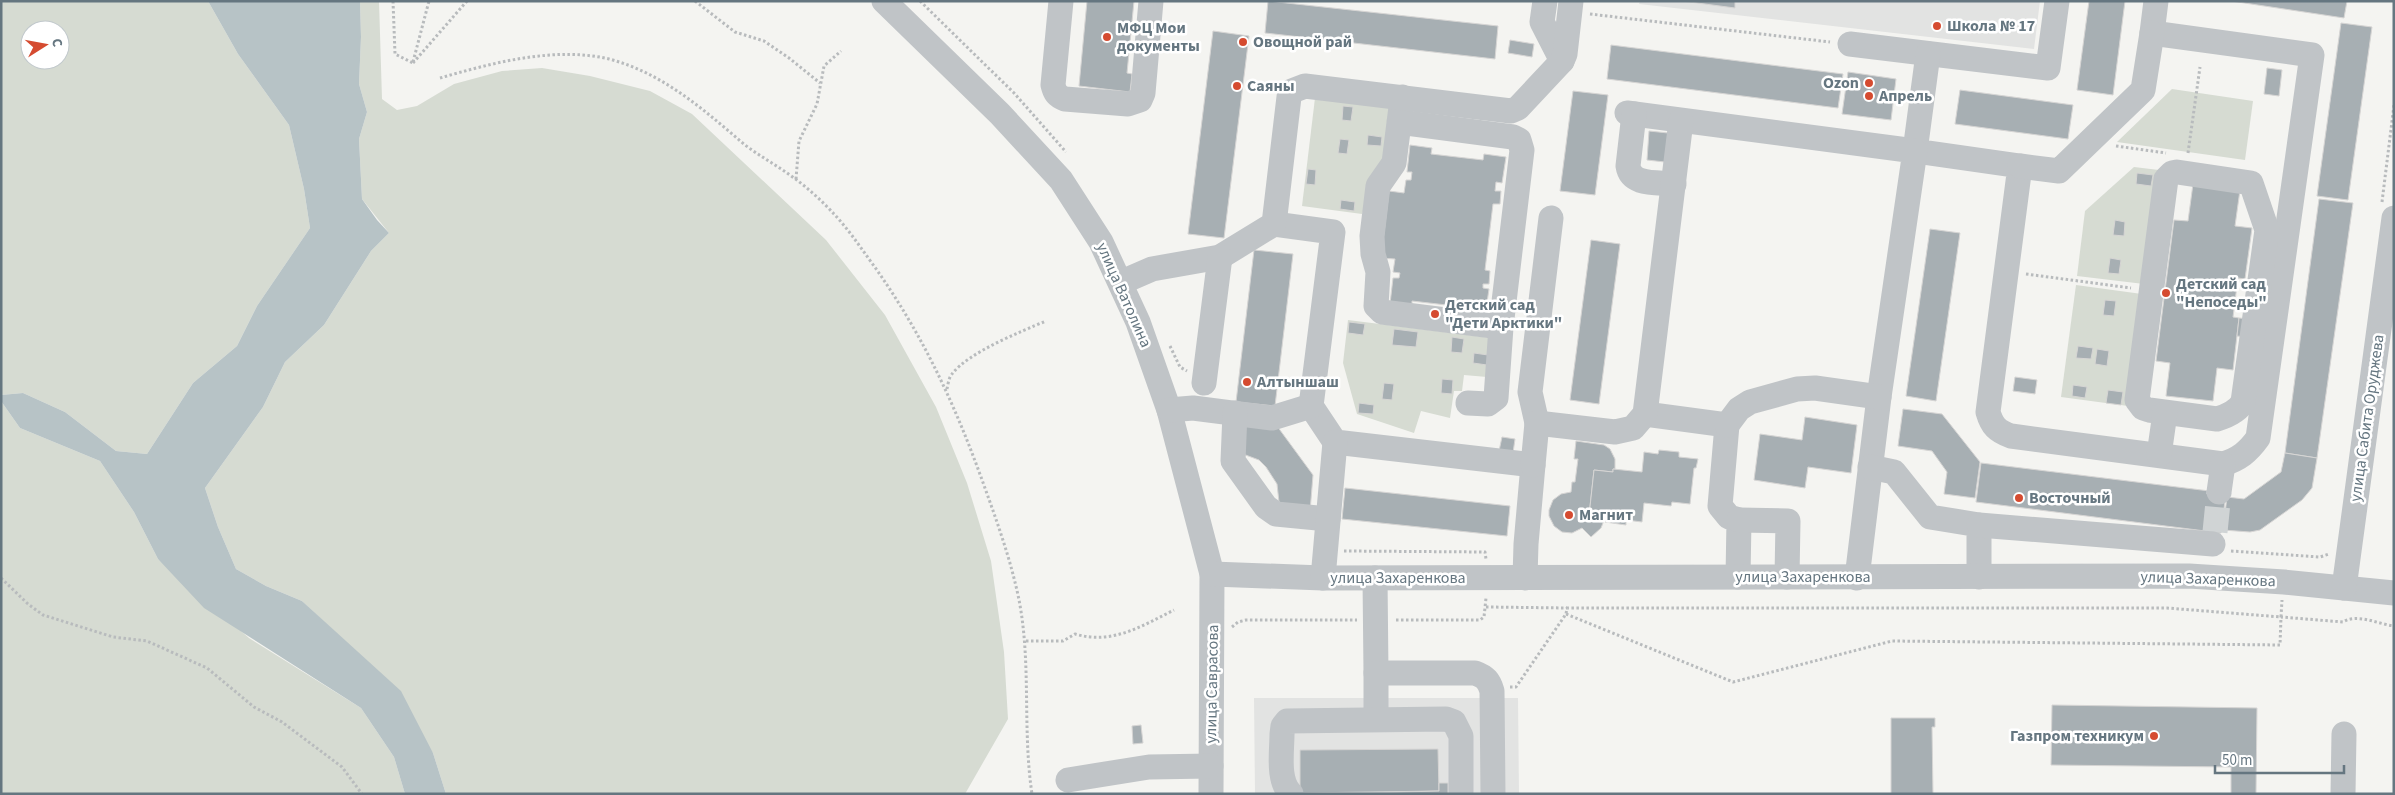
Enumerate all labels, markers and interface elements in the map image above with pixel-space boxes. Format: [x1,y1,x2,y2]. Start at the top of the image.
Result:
place label: Школа № 17 [1947,15,2035,37]
place label: МФЦ Мои документы [1117,17,1200,57]
north arrow [20,20,70,70]
marker: Школа № 17 [1931,20,1943,32]
marker: МФЦ Мои документы [1101,31,1113,43]
place label: Овощной рай [1253,31,1352,53]
marker: Овощной рай [1237,36,1249,48]
text: С [46,37,67,49]
place label: Ozon [1823,72,1859,94]
place label: Саяны [1247,75,1295,97]
marker: Ozon [1863,77,1875,89]
marker: Саяны [1231,80,1243,92]
place label: Апрель [1878,85,1932,107]
marker: Апрель [1863,90,1875,102]
street label: улица Ватолина [1091,239,1157,351]
place label: Детский сад "Непоседы" [2176,273,2267,313]
marker: Детский сад "Непоседы" [2160,287,2172,299]
place label: Детский сад "Дети Арктики" [1445,294,1562,334]
marker: Детский сад "Дети Арктики" [1429,308,1441,320]
street label: улица Сабита Оруджева [2344,333,2390,503]
place label: Алтыншаш [1256,371,1339,393]
marker: Алтыншаш [1241,376,1253,388]
place label: Восточный [2029,487,2111,509]
marker: Восточный [2013,492,2025,504]
place label: Магнит [1579,504,1633,526]
marker: Магнит [1563,509,1575,521]
street label: улица Захаренкова [1735,566,1871,588]
street label: улица Захаренкова [2140,566,2276,592]
street label: улица Захаренкова [1330,567,1466,589]
street label: улица Саврасова [1200,624,1224,744]
place label: Газпром техникум [2010,725,2144,747]
marker: Газпром техникум [2148,730,2160,742]
scale bar [2215,742,2344,774]
text: 50 m [2222,750,2252,771]

